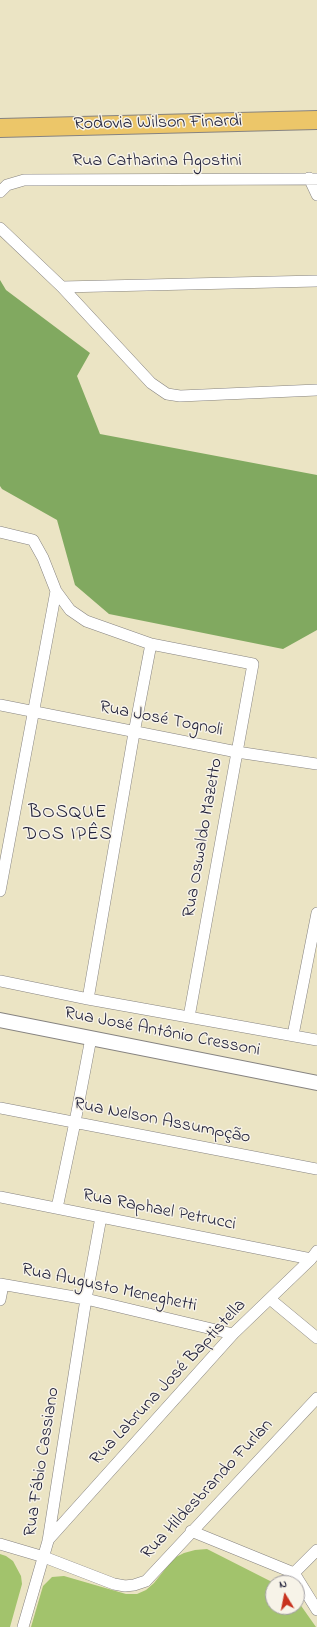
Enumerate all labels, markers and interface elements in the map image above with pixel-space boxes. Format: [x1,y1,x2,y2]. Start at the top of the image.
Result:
street label: Rodovia Wilson Finardi [74,112,242,136]
street label: Rua Catharina Agostini [72,151,242,173]
street label: Rua José Tognoli [97,697,225,743]
street label: Rua Oswaldo Mazetto [179,757,229,919]
district label: BOSQUE DOS IPÊS [23,803,113,847]
street label: Rua José Antônio Cressoni [62,1003,262,1063]
street label: Rua Nelson Assumpção [72,1094,252,1150]
street label: Rua Raphael Petrucci [81,1186,237,1236]
street label: Rua Augusto Meneghetti [19,1260,199,1318]
street label: Rua Labruna José Baptistella [86,1296,252,1470]
street label: Rua Fábio Cassiano [21,1386,65,1538]
street label: Rua Hildesbrando Furlan [137,1415,279,1565]
north arrow [265,1575,305,1615]
text: N [278,1576,288,1593]

